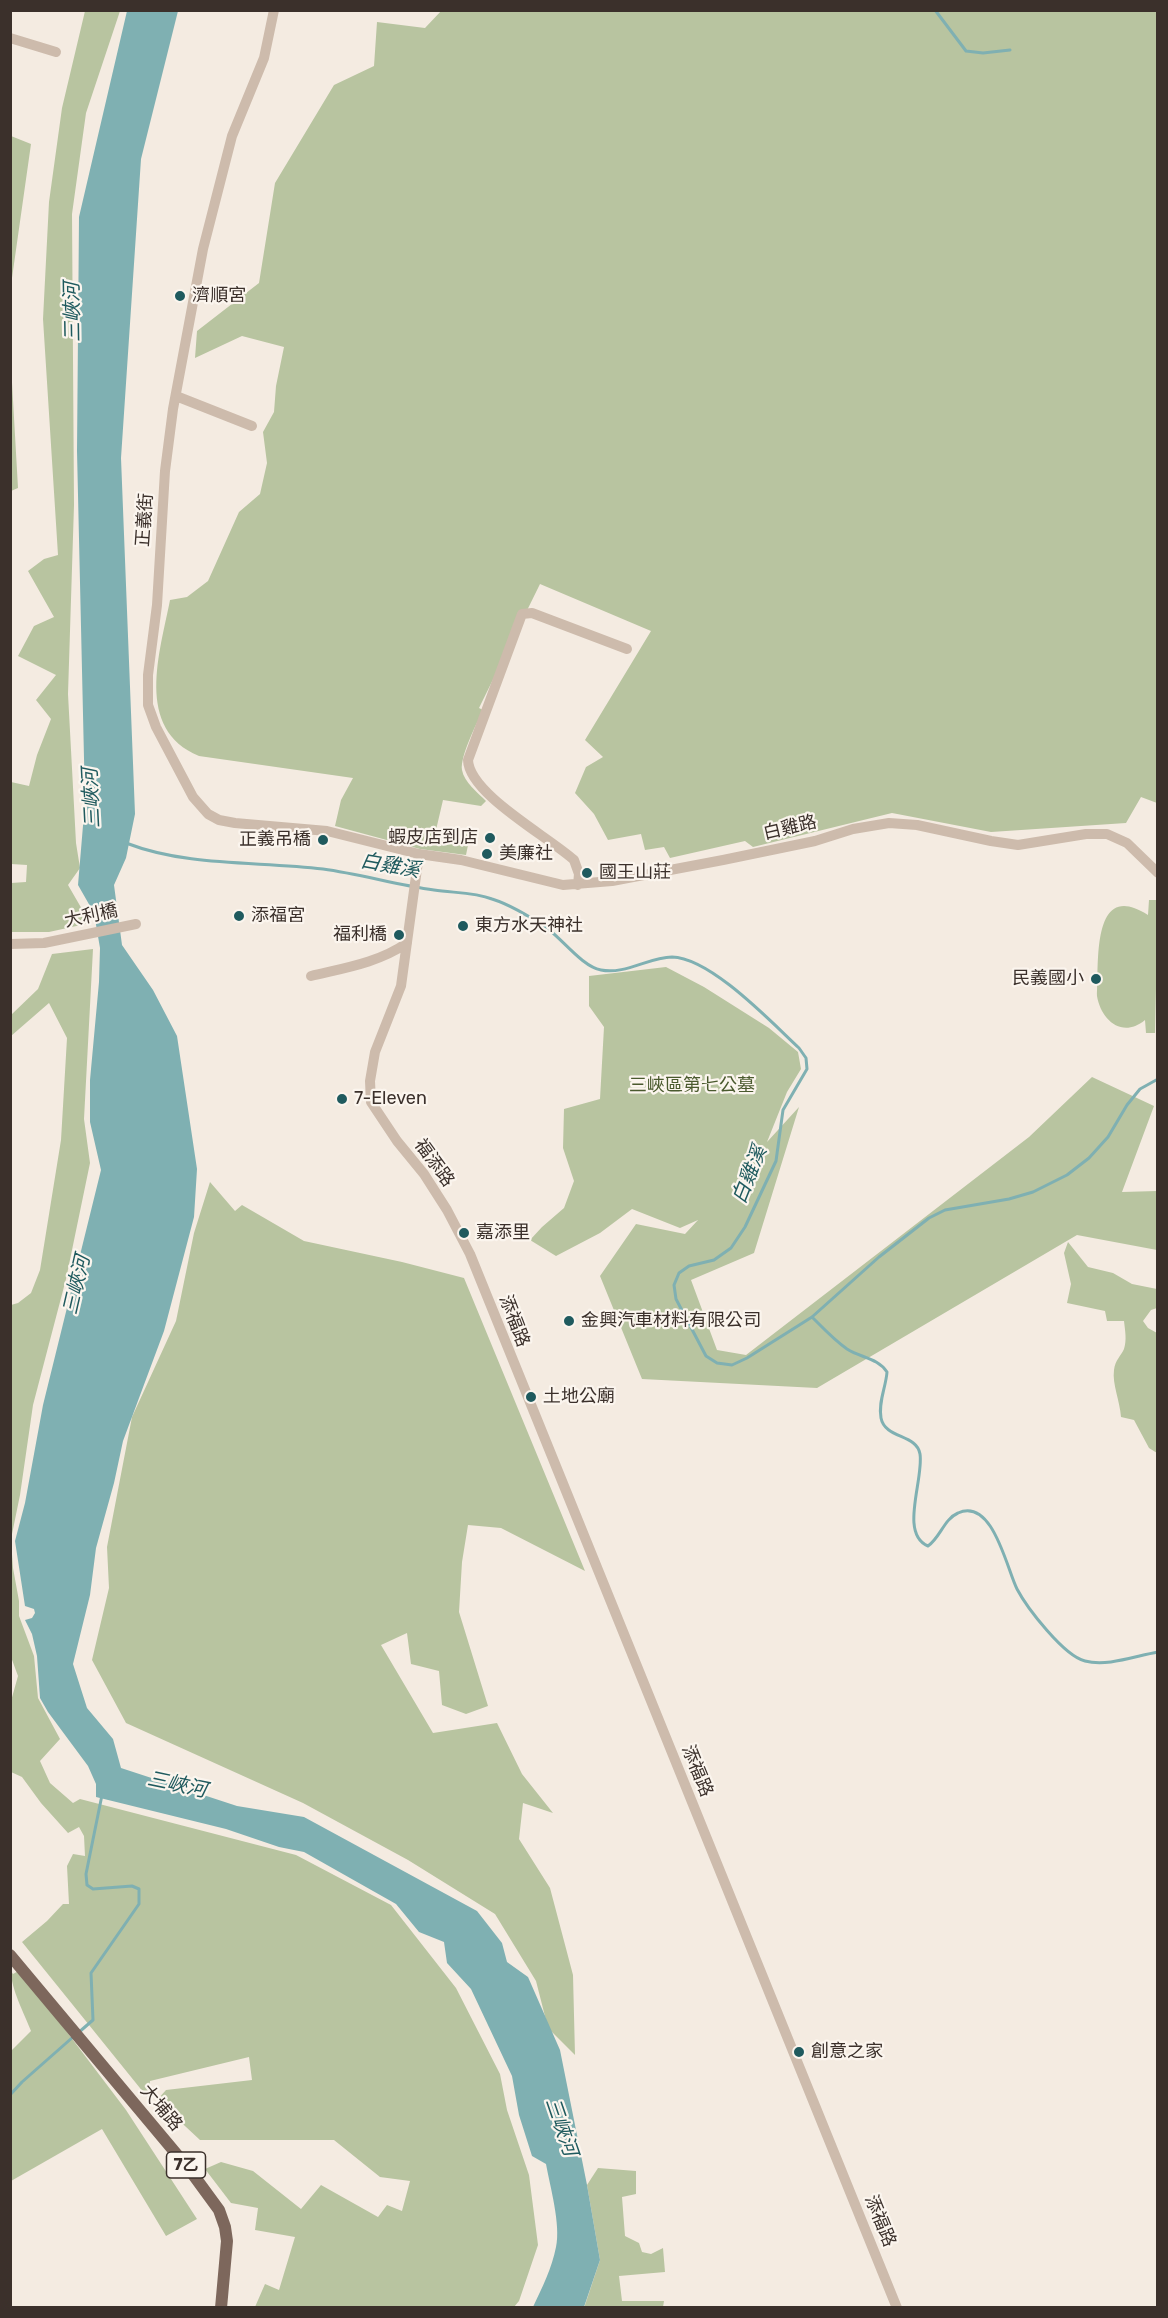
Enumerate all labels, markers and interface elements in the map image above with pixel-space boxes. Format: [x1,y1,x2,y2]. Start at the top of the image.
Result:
water label: 三峽河 [60,282,86,342]
place label: 濟順宮 [192,285,246,307]
marker: 濟順宮 [173,289,187,303]
street label: 正義街 [132,492,158,548]
water label: 三峽河 [78,767,106,829]
street label: 白雞路 [761,811,819,845]
place label: 蝦皮店到店 [388,827,478,849]
place label: 正義吊橋 [239,829,311,851]
marker: 蝦皮店到店 [483,831,497,845]
marker: 正義吊橋 [316,833,330,847]
place label: 美廉社 [499,843,553,865]
marker: 美廉社 [480,847,494,861]
water label: 白雞溪 [358,849,422,883]
place label: 國王山莊 [599,862,671,884]
marker: 國王山莊 [580,866,594,880]
street label: 大利橋 [62,900,120,932]
place label: 添福宮 [251,905,305,927]
marker: 添福宮 [232,909,246,923]
place label: 東方水天神社 [475,915,583,937]
marker: 東方水天神社 [456,919,470,933]
place label: 福利橋 [333,924,387,946]
marker: 福利橋 [392,928,406,942]
place label: 民義國小 [1012,968,1084,990]
marker: 民義國小 [1089,972,1103,986]
park label: 三峽區第七公墓 [629,1075,755,1097]
place label: 7-Eleven [354,1088,427,1110]
marker: 7-Eleven [335,1092,349,1106]
street label: 福添路 [409,1135,459,1191]
water label: 白雞溪 [728,1143,772,1207]
place label: 嘉添里 [476,1222,530,1244]
marker: 嘉添里 [457,1226,471,1240]
water label: 三峽河 [59,1253,95,1317]
street label: 添福路 [494,1292,534,1350]
place label: 金興汽車材料有限公司 [581,1310,761,1332]
marker: 金興汽車材料有限公司 [562,1314,576,1328]
place label: 土地公廟 [543,1386,615,1408]
marker: 土地公廟 [524,1390,538,1404]
street label: 添福路 [677,1742,717,1800]
water label: 三峽河 [145,1767,209,1803]
place label: 創意之家 [811,2041,883,2063]
marker: 創意之家 [792,2045,806,2059]
street label: 大埔路 [135,2080,187,2136]
water label: 三峽河 [540,2095,582,2159]
road number: 7乙 [166,2152,206,2178]
street label: 添福路 [860,2192,900,2250]

